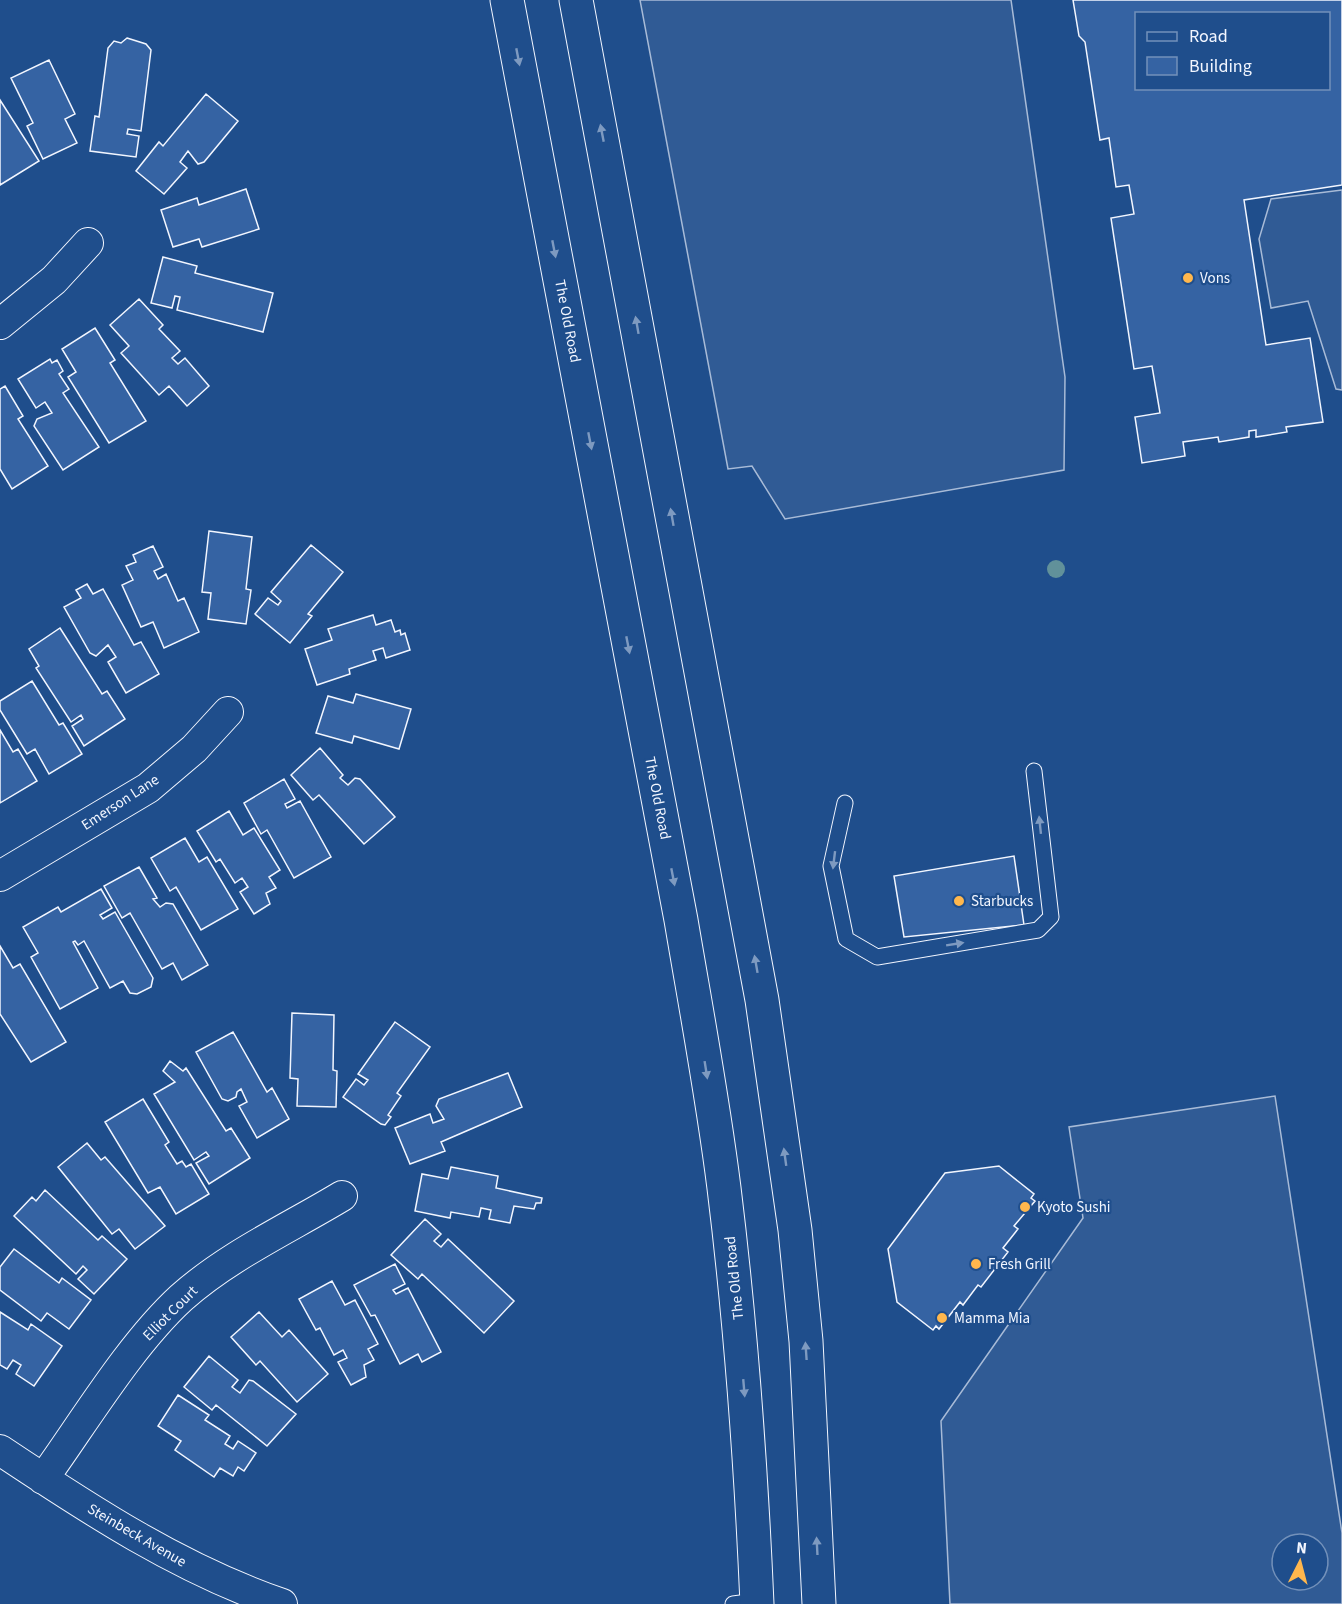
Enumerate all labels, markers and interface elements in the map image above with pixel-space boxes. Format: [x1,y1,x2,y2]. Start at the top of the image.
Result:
legend [1135,12,1330,90]
text: Road [1189,24,1228,49]
one-way arrow [514,48,523,67]
text: Building [1189,54,1252,79]
one-way arrow [597,124,606,143]
one-way arrow [550,240,559,259]
place label: Vons [1200,268,1230,289]
marker: Vons [1181,271,1195,285]
street label: The Old Road [549,278,586,364]
one-way arrow [632,315,641,334]
one-way arrow [586,431,595,450]
one-way arrow [667,507,676,526]
one-way arrow [624,635,633,654]
street label: The Old Road [639,755,676,841]
street label: Emerson Lane [77,769,163,835]
one-way arrow [1035,816,1045,835]
one-way arrow [829,850,838,869]
one-way arrow [669,868,678,887]
place label: Starbucks [971,891,1033,912]
marker: Starbucks [952,894,966,908]
one-way arrow [945,939,964,948]
one-way arrow [751,955,760,974]
one-way arrow [701,1060,710,1079]
one-way arrow [780,1147,790,1166]
place label: Kyoto Sushi [1037,1197,1111,1218]
marker: Kyoto Sushi [1018,1200,1032,1214]
street label: The Old Road [720,1235,749,1321]
place label: Fresh Grill [988,1254,1051,1275]
marker: Fresh Grill [969,1257,983,1271]
street label: Elliot Court [138,1281,203,1346]
place label: Mamma Mia [954,1308,1030,1329]
marker: Mamma Mia [935,1311,949,1325]
one-way arrow [801,1341,811,1360]
one-way arrow [739,1379,749,1398]
street label: Steinbeck Avenue [83,1499,190,1572]
north arrow [1270,1532,1330,1592]
one-way arrow [812,1536,821,1555]
text: N [1295,1537,1308,1560]

